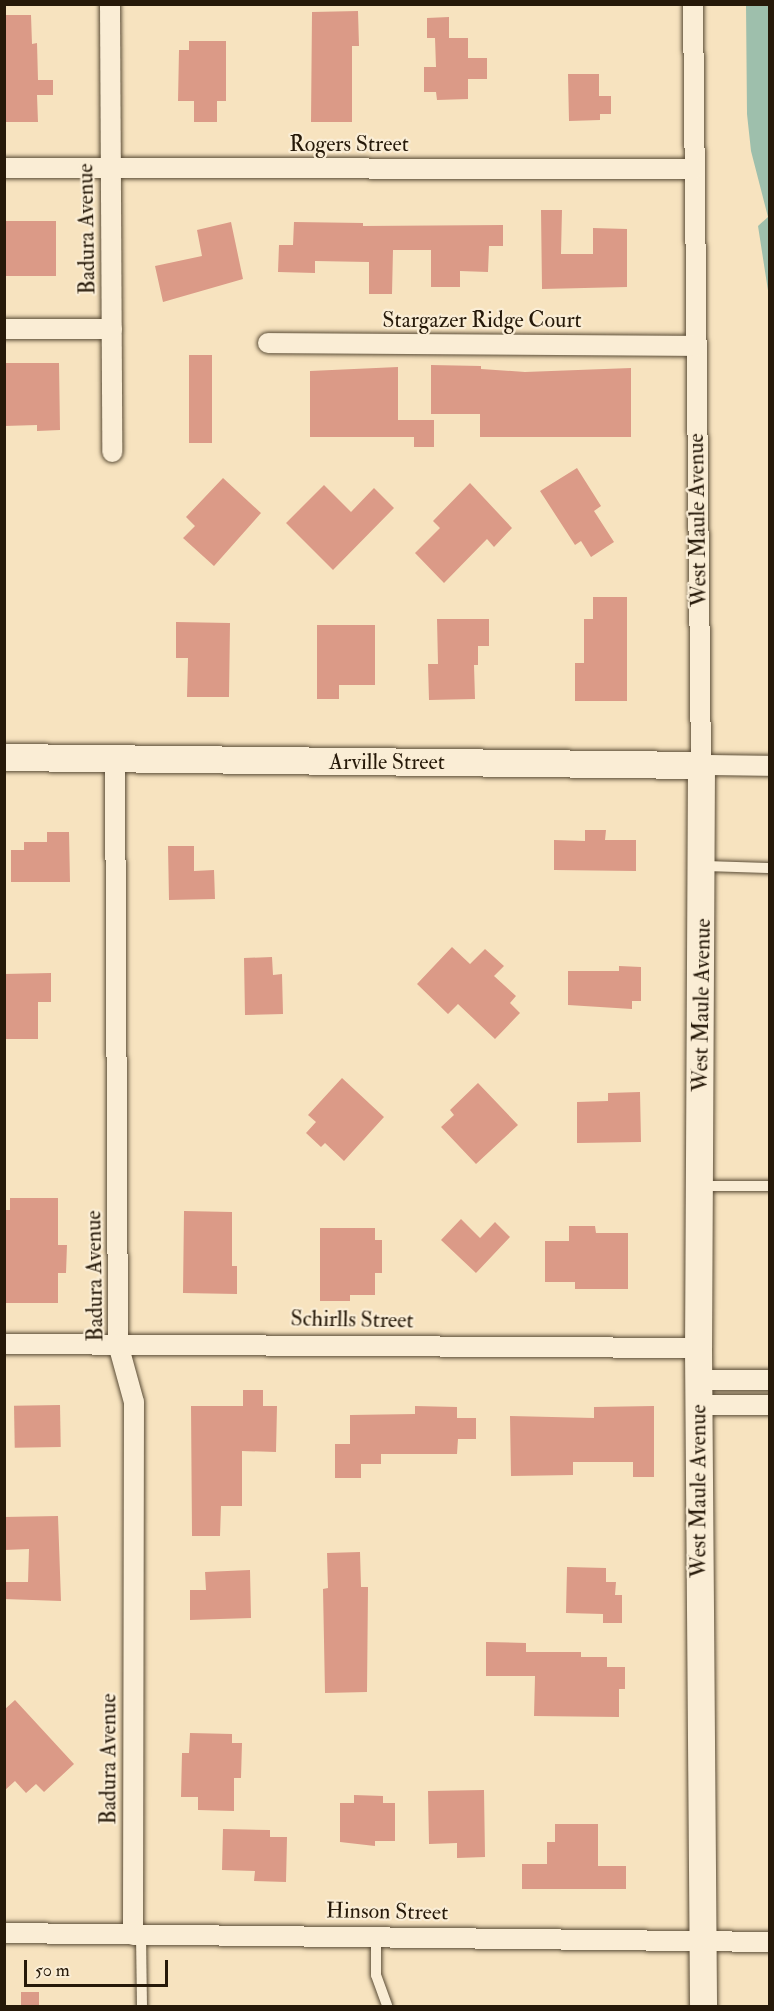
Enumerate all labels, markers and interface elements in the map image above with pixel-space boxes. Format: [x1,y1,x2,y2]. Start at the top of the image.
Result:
street label: Rogers Street [289,132,409,158]
street label: Badura Avenue [73,163,101,295]
street label: Stargazer Ridge Court [382,308,582,334]
street label: West Maule Avenue [683,433,713,607]
street label: Arville Street [329,750,445,776]
street label: West Maule Avenue [687,918,717,1092]
street label: Badura Avenue [81,1210,109,1342]
street label: Schirlls Street [290,1306,414,1334]
street label: West Maule Avenue [686,1404,712,1578]
street label: Badura Avenue [96,1693,122,1825]
street label: Hinson Street [326,1898,448,1926]
scale bar [27,1948,171,1986]
text: 50 m [35,1959,70,1982]

